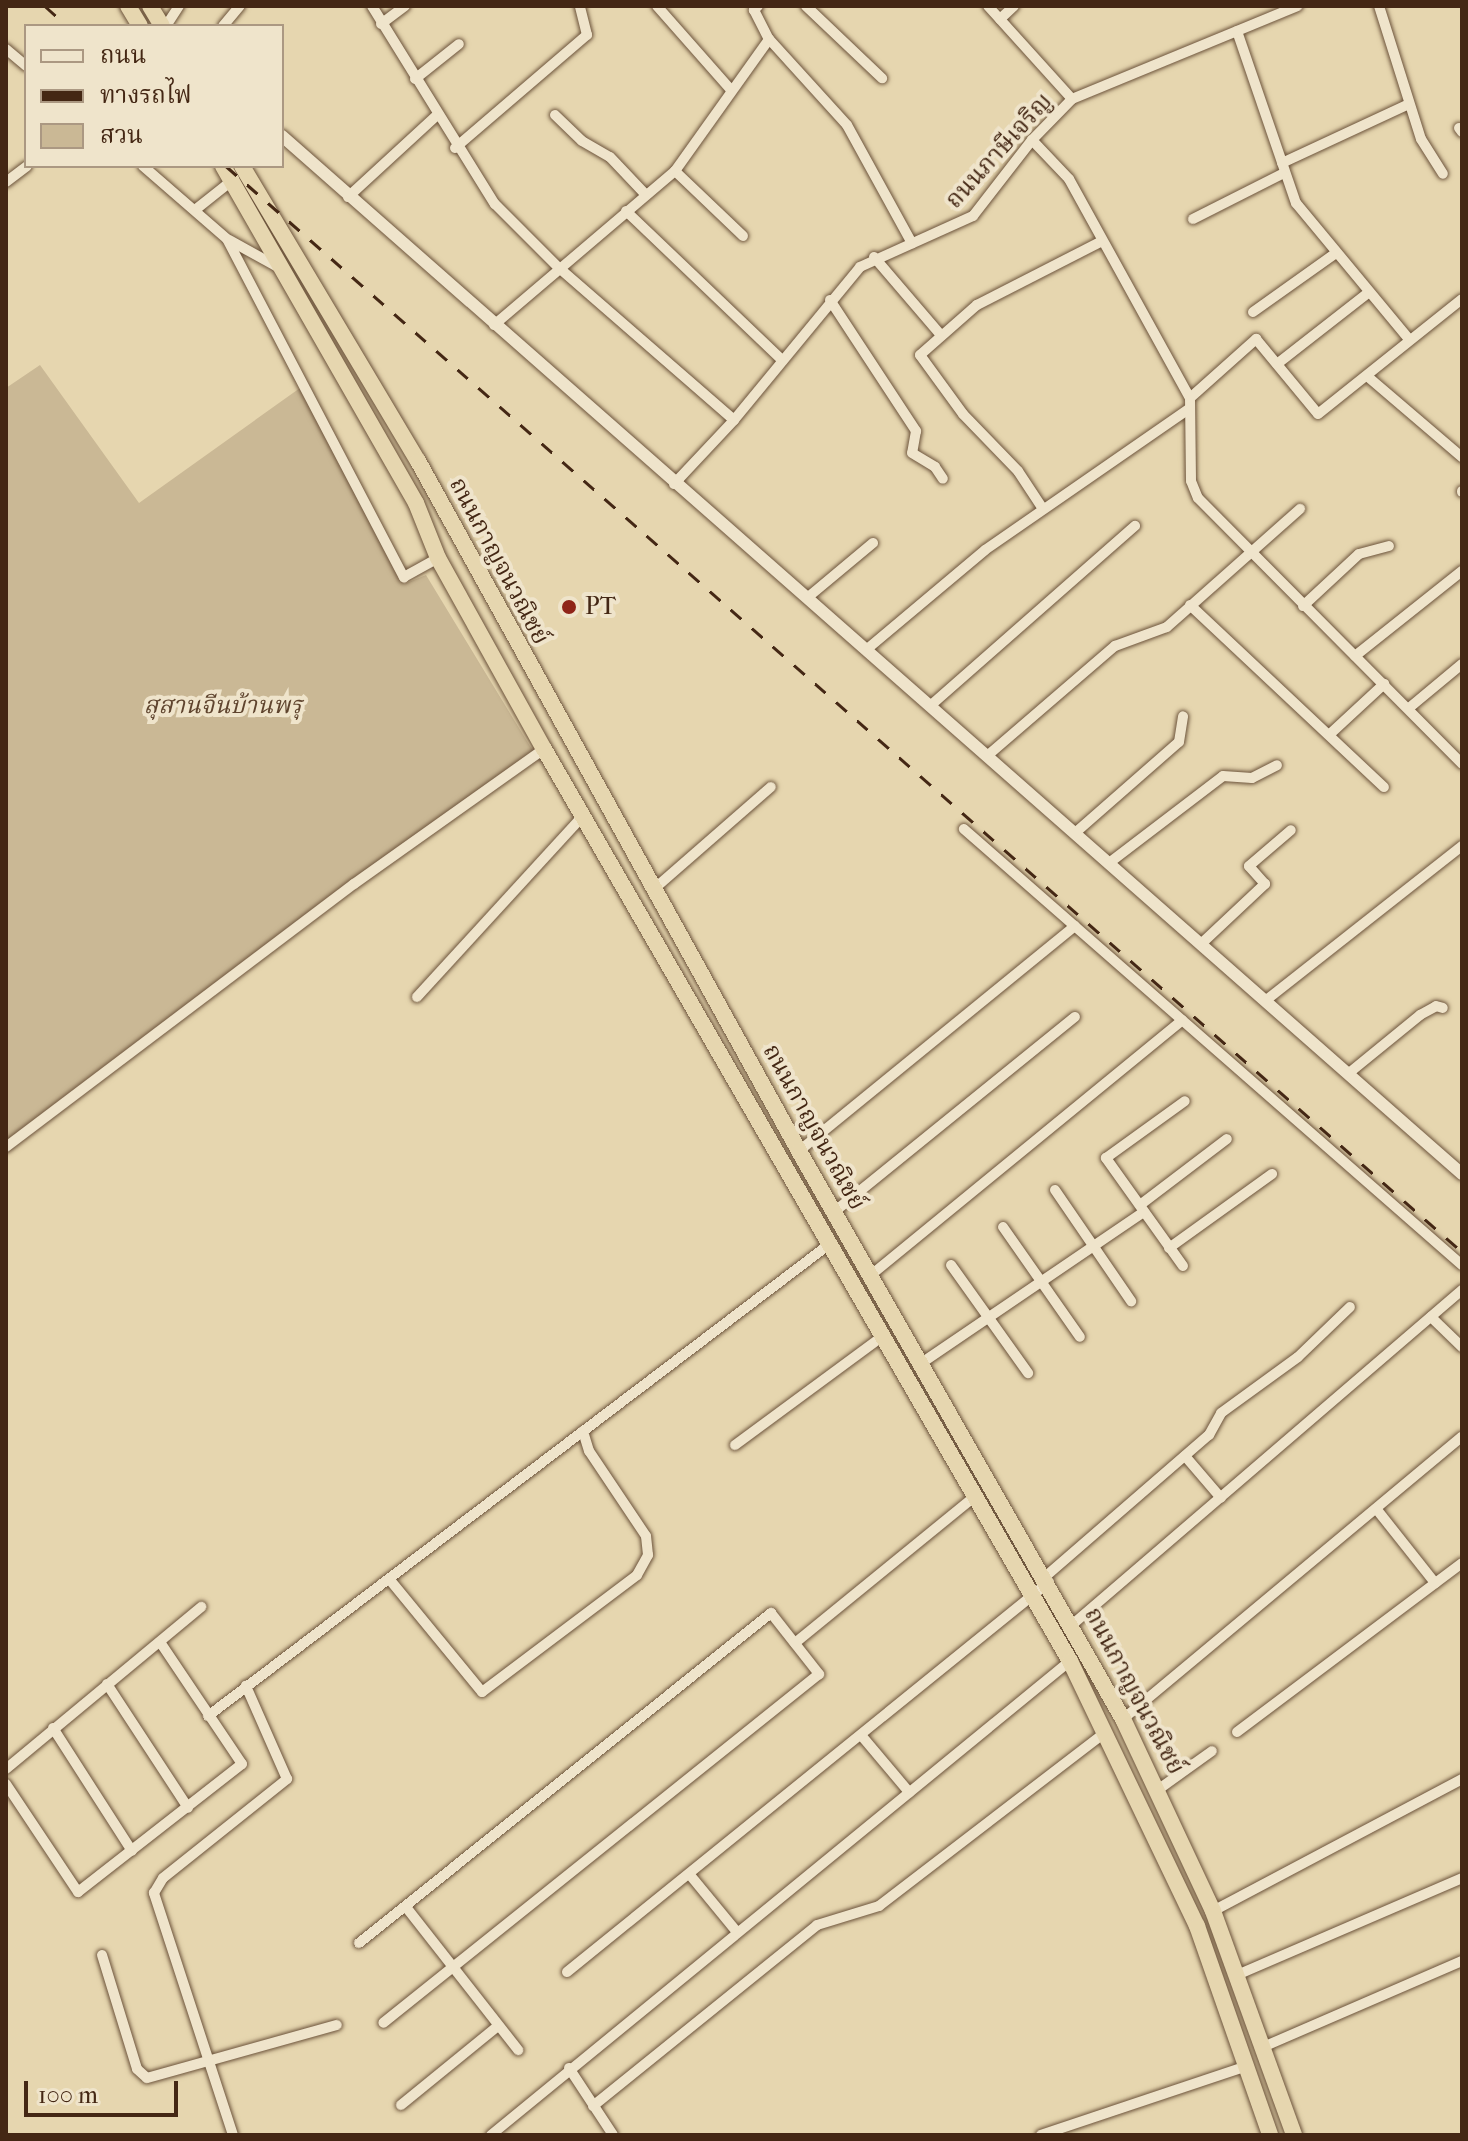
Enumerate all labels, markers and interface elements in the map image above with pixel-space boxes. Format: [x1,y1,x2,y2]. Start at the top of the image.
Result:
legend [24,24,284,168]
text: ถนน [100,41,146,69]
text: ทางรถไฟ [100,81,192,109]
street label: ถนนภาษีเจริญ [940,87,1058,215]
text: สวน [100,121,143,149]
street label: ถนนกาญจนวณิชย์ [443,473,555,649]
place label: PT [585,593,616,621]
marker: PT [560,598,578,616]
park label: สุสานจีนบ้านพรุ [144,692,302,720]
street label: ถนนกาญจนวณิชย์ [757,1039,871,1215]
street label: ถนนกาญจนวณิชย์ [1078,1603,1190,1779]
scale bar [28,2065,182,2115]
text: 100 m [38,2081,98,2109]

